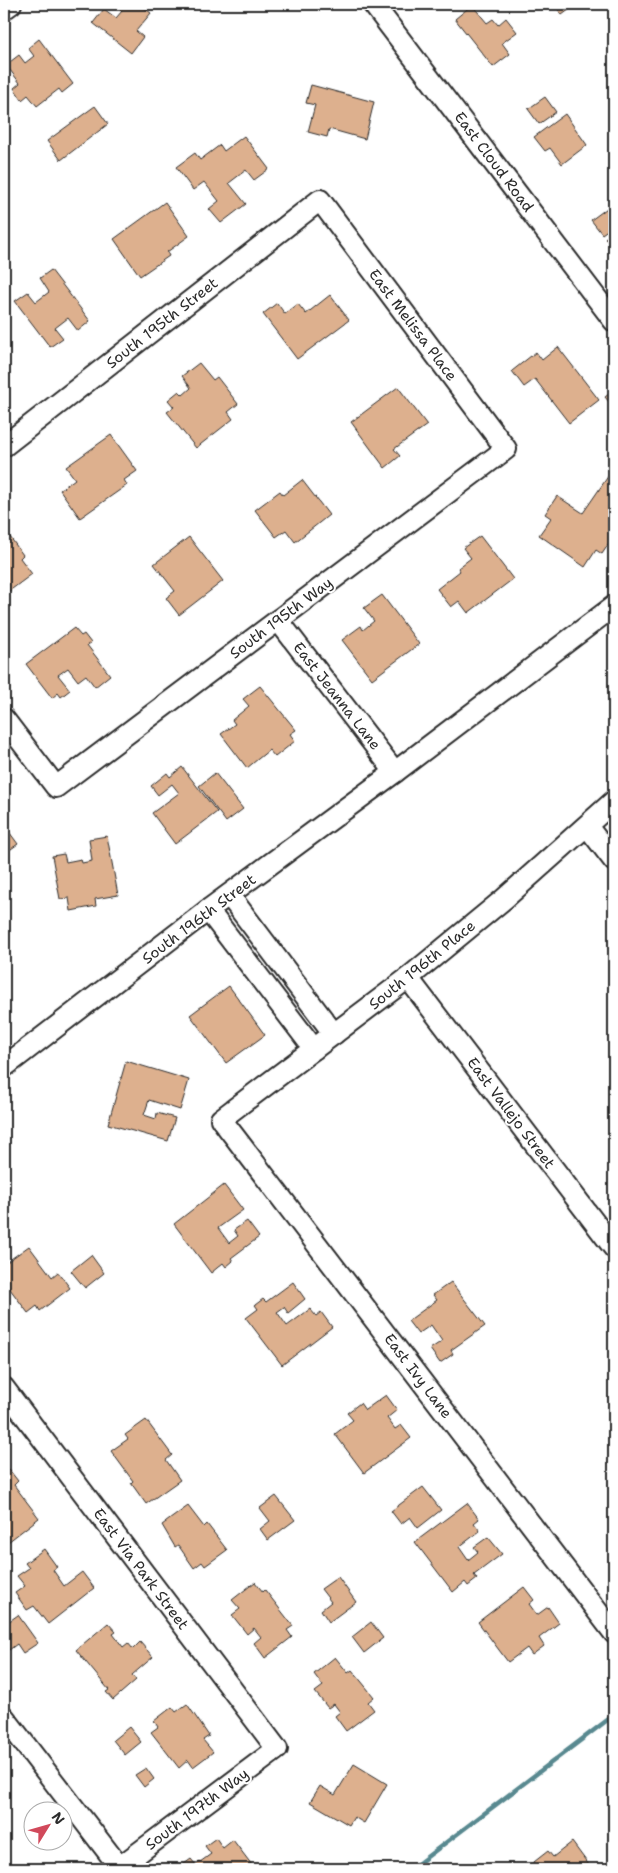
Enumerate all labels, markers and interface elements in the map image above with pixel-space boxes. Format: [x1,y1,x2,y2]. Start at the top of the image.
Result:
street label: East Cloud Road [450,108,539,217]
street label: East Melissa Place [364,265,462,385]
street label: South 195th Street [102,273,222,373]
street label: South 195th Way [225,573,337,663]
street label: East Jeanna Lane [289,638,385,754]
street label: South 196th Street [138,870,260,968]
street label: South 196th Place [365,916,479,1014]
street label: East Vallejo Street [462,1053,560,1173]
street label: East Ivy Lane [379,1329,457,1423]
street label: East Via Park Street [89,1504,193,1634]
street label: South 197th Way [141,1764,253,1854]
north arrow [22,1800,72,1850]
text: N [48,1808,69,1828]

